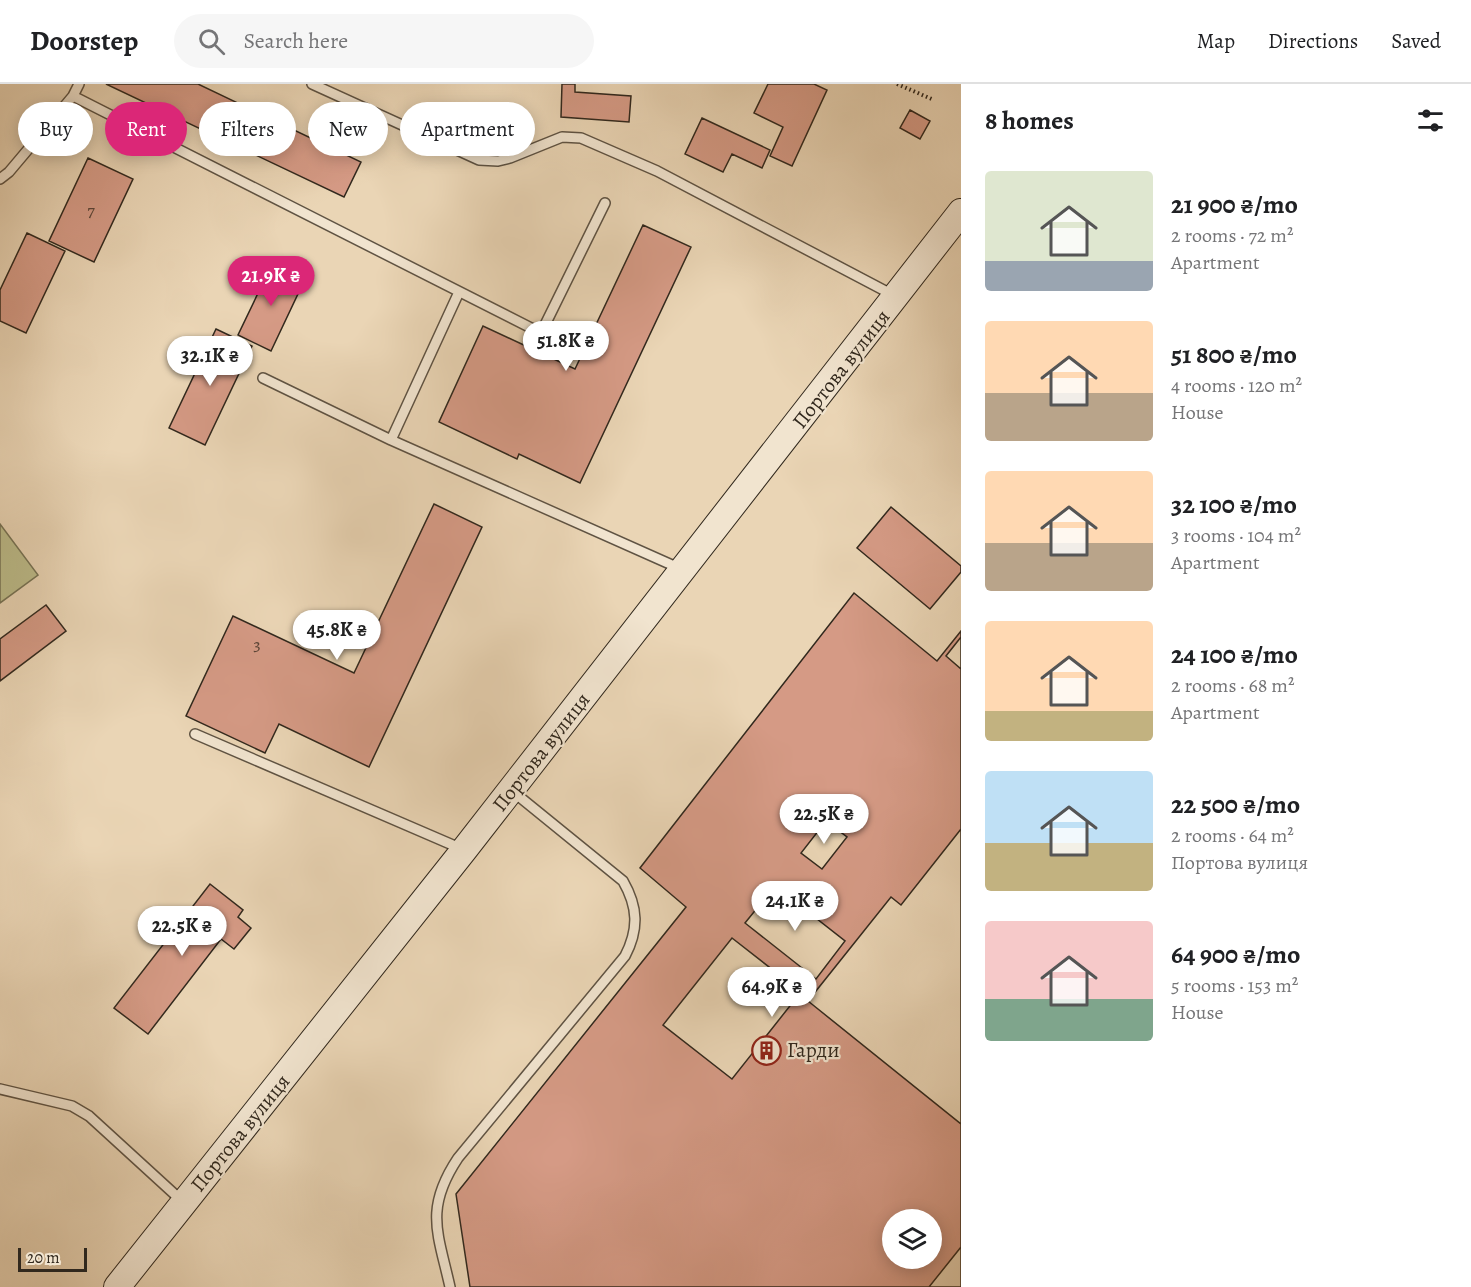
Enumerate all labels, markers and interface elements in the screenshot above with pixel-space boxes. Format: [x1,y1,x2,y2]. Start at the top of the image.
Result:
search box [174,14,594,68]
text: Doorstep [30,22,138,60]
icon: search [195,25,228,58]
text: Search here [243,26,348,56]
text: Map [1197,27,1235,55]
text: Directions [1268,27,1358,55]
text: Saved [1391,27,1441,55]
chip: Buy [18,102,93,156]
chip: Rent [105,102,187,156]
chip: Filters [199,102,296,156]
chip: New [308,102,388,156]
chip: Apartment [400,102,535,156]
text: 8 homes [985,103,1074,138]
icon: filters [1414,104,1447,137]
text: 21 900 ₴/mo [1171,187,1298,222]
icon: home [1033,195,1105,267]
house number: 7 [87,198,95,222]
text: 2 rooms · 72 m² [1171,222,1293,249]
text: Apartment [1171,249,1260,276]
pin: 21.9K ₴ [216,256,326,307]
text: 21.9K ₴ [242,262,300,289]
street label: Портова вулиця [786,304,896,434]
pin: 51.8K ₴ [511,321,621,372]
text: 51.8K ₴ [537,327,595,354]
pin: 32.1K ₴ [155,336,265,387]
text: 51 800 ₴/mo [1171,337,1297,372]
text: 32.1K ₴ [181,342,239,369]
icon: home [1033,345,1105,417]
text: 4 rooms · 120 m² [1171,372,1302,399]
text: House [1171,399,1223,426]
text: 32 100 ₴/mo [1171,487,1297,522]
icon: home [1033,495,1105,567]
text: 3 rooms · 104 m² [1171,522,1301,549]
text: Apartment [1171,549,1260,576]
pin: 45.8K ₴ [282,610,392,661]
text: 45.8K ₴ [307,616,367,643]
house number: 3 [253,632,261,656]
text: 24 100 ₴/mo [1171,637,1298,672]
icon: home [1033,645,1105,717]
text: 2 rooms · 68 m² [1171,672,1295,699]
street label: Портова вулиця [486,687,596,817]
text: Apartment [1171,699,1260,726]
text: 22 500 ₴/mo [1171,787,1300,822]
pin: 22.5K ₴ [769,794,879,845]
icon: home [1033,795,1105,867]
text: 22.5K ₴ [794,800,854,827]
text: 2 rooms · 64 m² [1171,822,1294,849]
text: Портова вулиця [1171,849,1308,876]
pin: 24.1K ₴ [740,881,850,932]
text: 24.1K ₴ [765,887,825,914]
pin: 22.5K ₴ [127,906,237,957]
text: 22.5K ₴ [152,912,212,939]
text: 64 900 ₴/mo [1171,937,1300,972]
icon: home [1033,945,1105,1017]
pin: 64.9K ₴ [717,967,827,1018]
text: 5 rooms · 153 m² [1171,972,1298,999]
text: 64.9K ₴ [742,973,802,1000]
text: House [1171,999,1223,1026]
building icon: Гарди [750,1034,782,1066]
place label: Гарди [787,1036,839,1064]
street label: Портова вулиця [184,1068,296,1198]
map controls [882,1209,942,1269]
button: layers [882,1209,942,1269]
scale bar [18,1245,87,1272]
text: 20 m [27,1247,60,1269]

